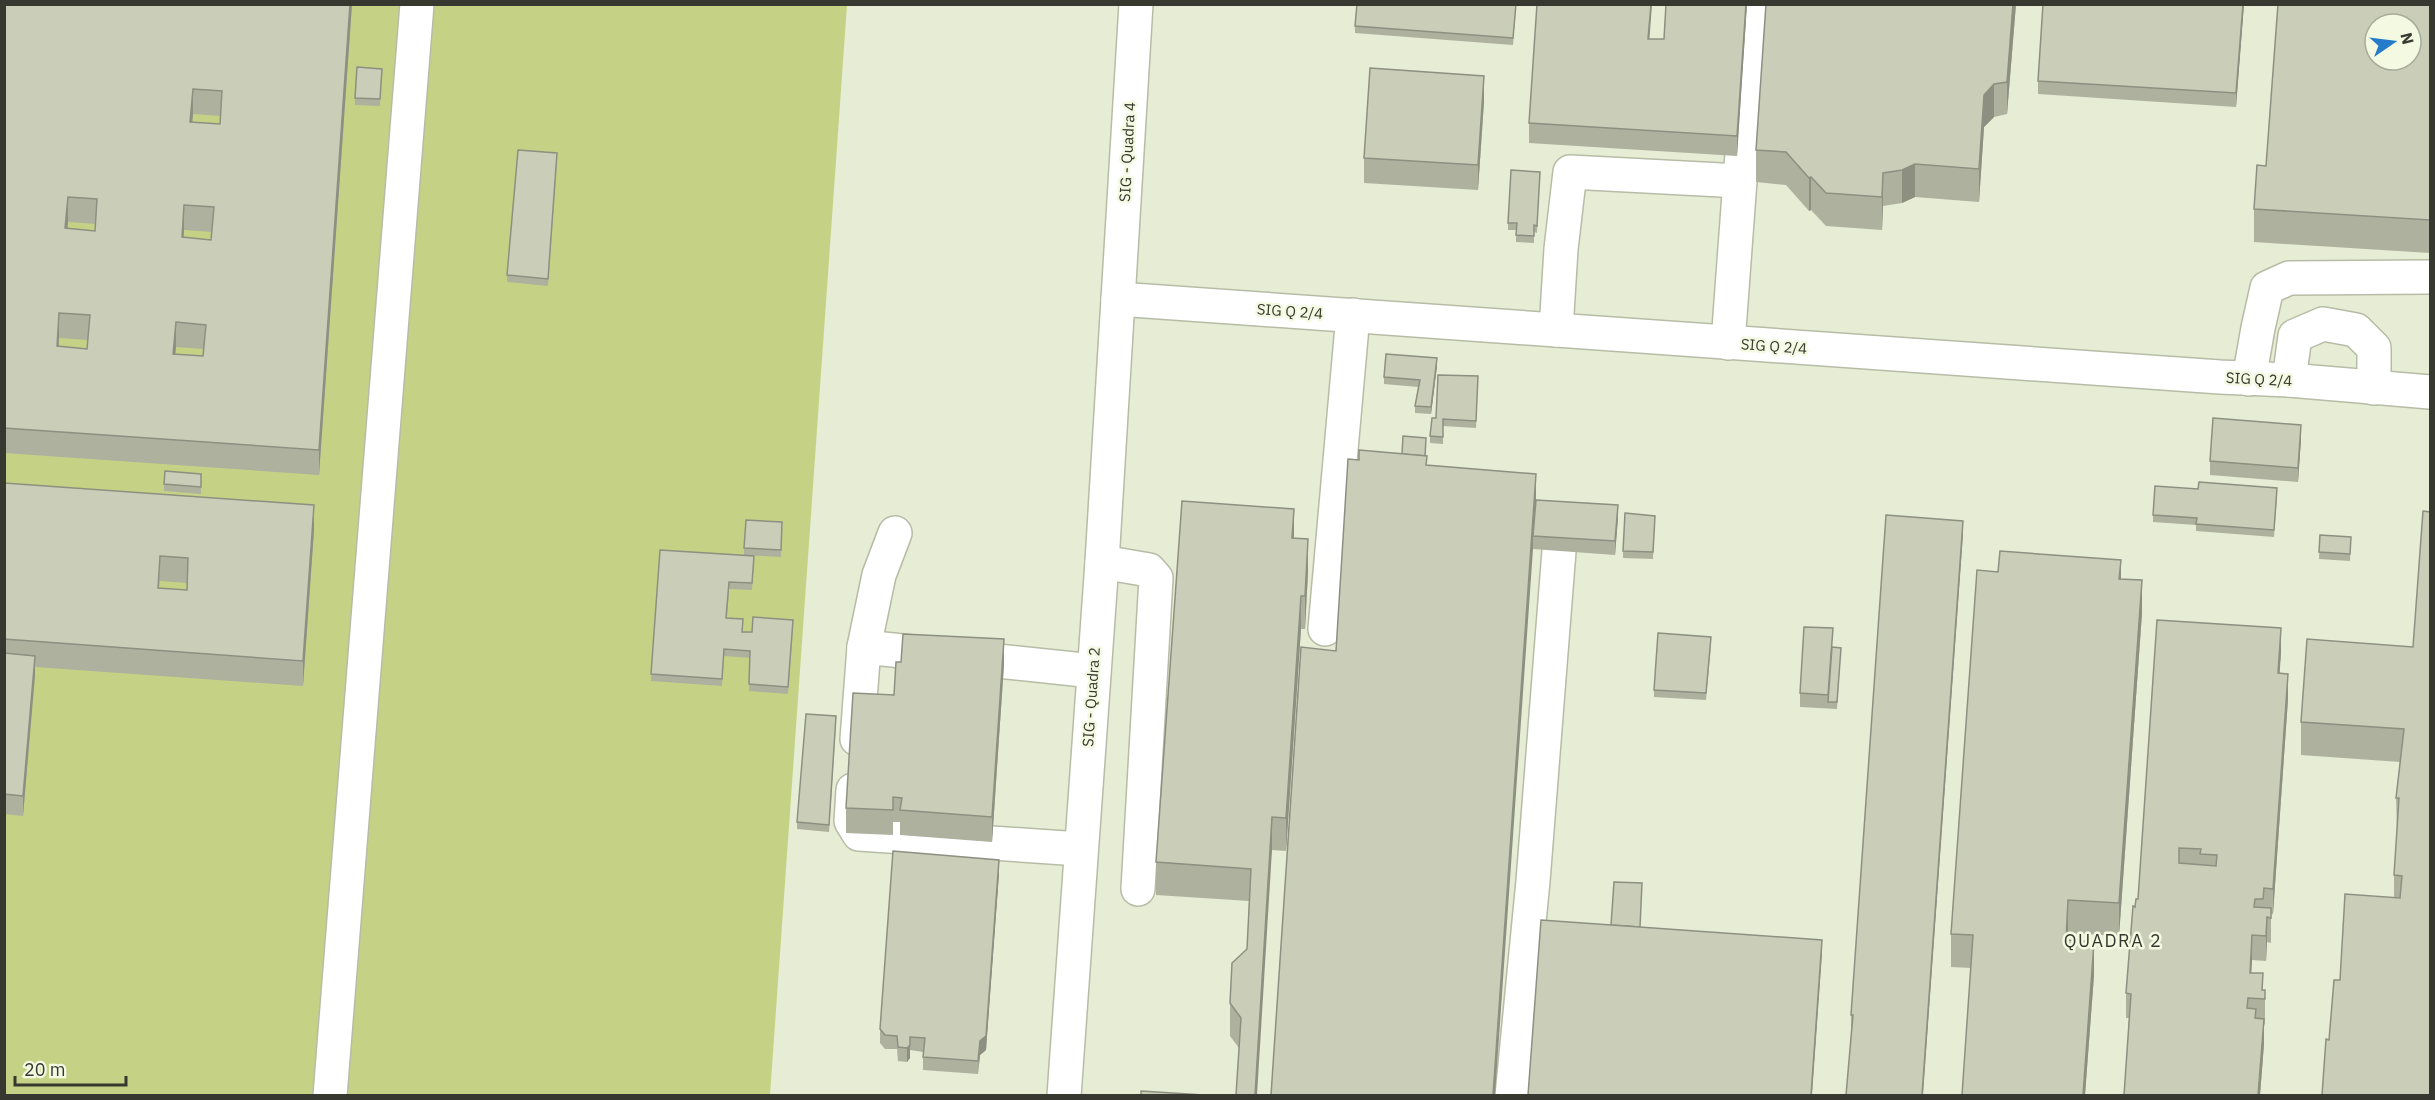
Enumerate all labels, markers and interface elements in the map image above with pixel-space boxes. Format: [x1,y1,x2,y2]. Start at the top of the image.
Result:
north arrow [2363,12,2423,72]
text: N [2396,30,2419,46]
street label: SIG - Quadra 4 [1115,102,1139,202]
street label: SIG Q 2/4 [1256,299,1324,323]
street label: SIG Q 2/4 [1740,334,1808,358]
street label: SIG Q 2/4 [2225,368,2293,390]
street label: SIG - Quadra 2 [1078,646,1104,748]
district label: QUADRA 2 [2064,929,2162,952]
scale bar [15,1049,126,1087]
text: 20 m [24,1058,66,1081]

